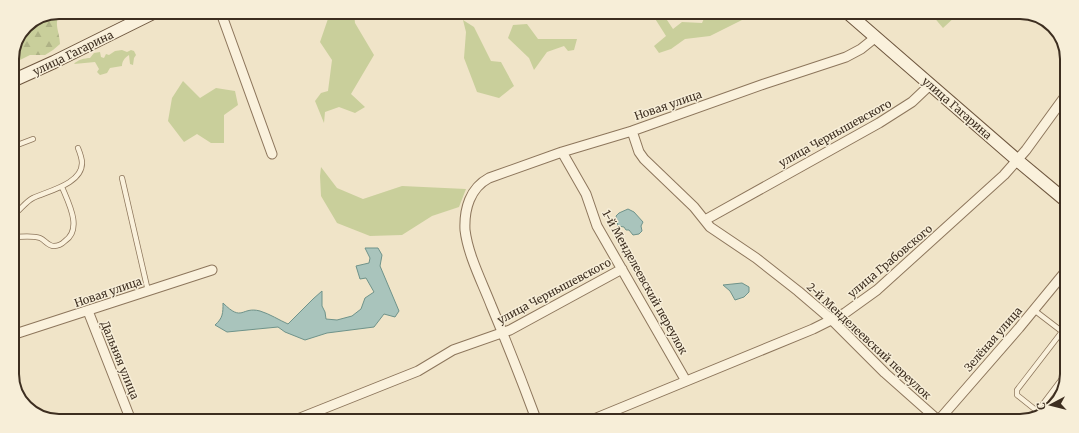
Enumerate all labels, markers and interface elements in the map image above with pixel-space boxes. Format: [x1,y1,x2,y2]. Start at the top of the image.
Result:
street label: улица Гагарина [30,27,116,79]
street label: улица Гагарина [919,74,995,142]
street label: Новая улица [632,87,704,123]
street label: улица Чернышевского [776,96,894,170]
street label: 1-й Менделеевский переулок [599,207,691,357]
street label: улица Грабовского [845,221,936,300]
street label: улица Чернышевского [495,255,614,327]
street label: Новая улица [72,274,144,310]
street label: 2-й Менделеевский переулок [804,280,934,402]
street label: Зелёная улица [961,304,1025,374]
street label: Дальняя улица [98,319,142,401]
north arrow [1031,385,1071,425]
text: С [1034,402,1048,411]

